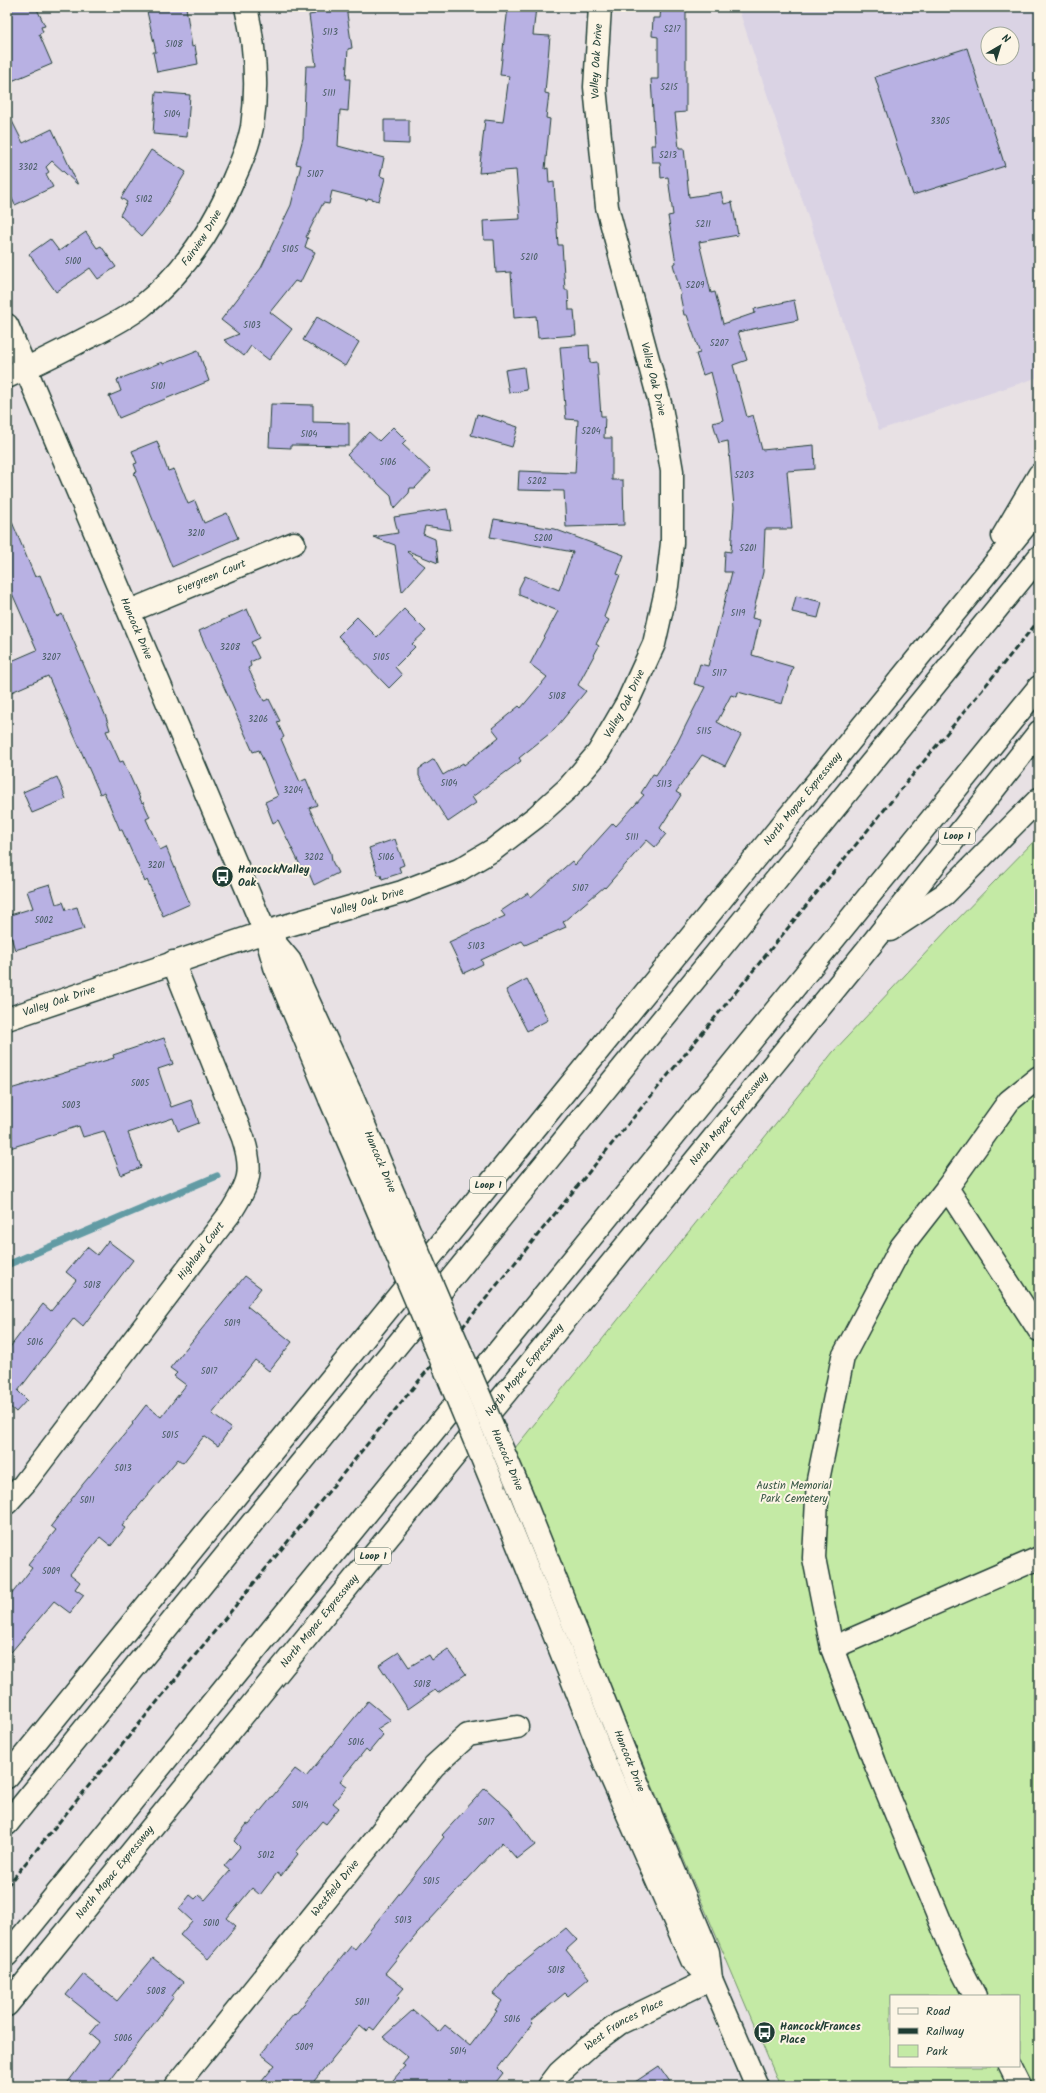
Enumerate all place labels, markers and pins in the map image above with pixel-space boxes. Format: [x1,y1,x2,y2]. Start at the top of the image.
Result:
place label: Hancock/Valley Oak [238,861,310,892]
bus stop icon: Hancock/Valley Oak [210,863,236,889]
place label: Hancock/Frances Place [780,2018,862,2049]
bus stop icon: Hancock/Frances Place [751,2020,777,2046]

